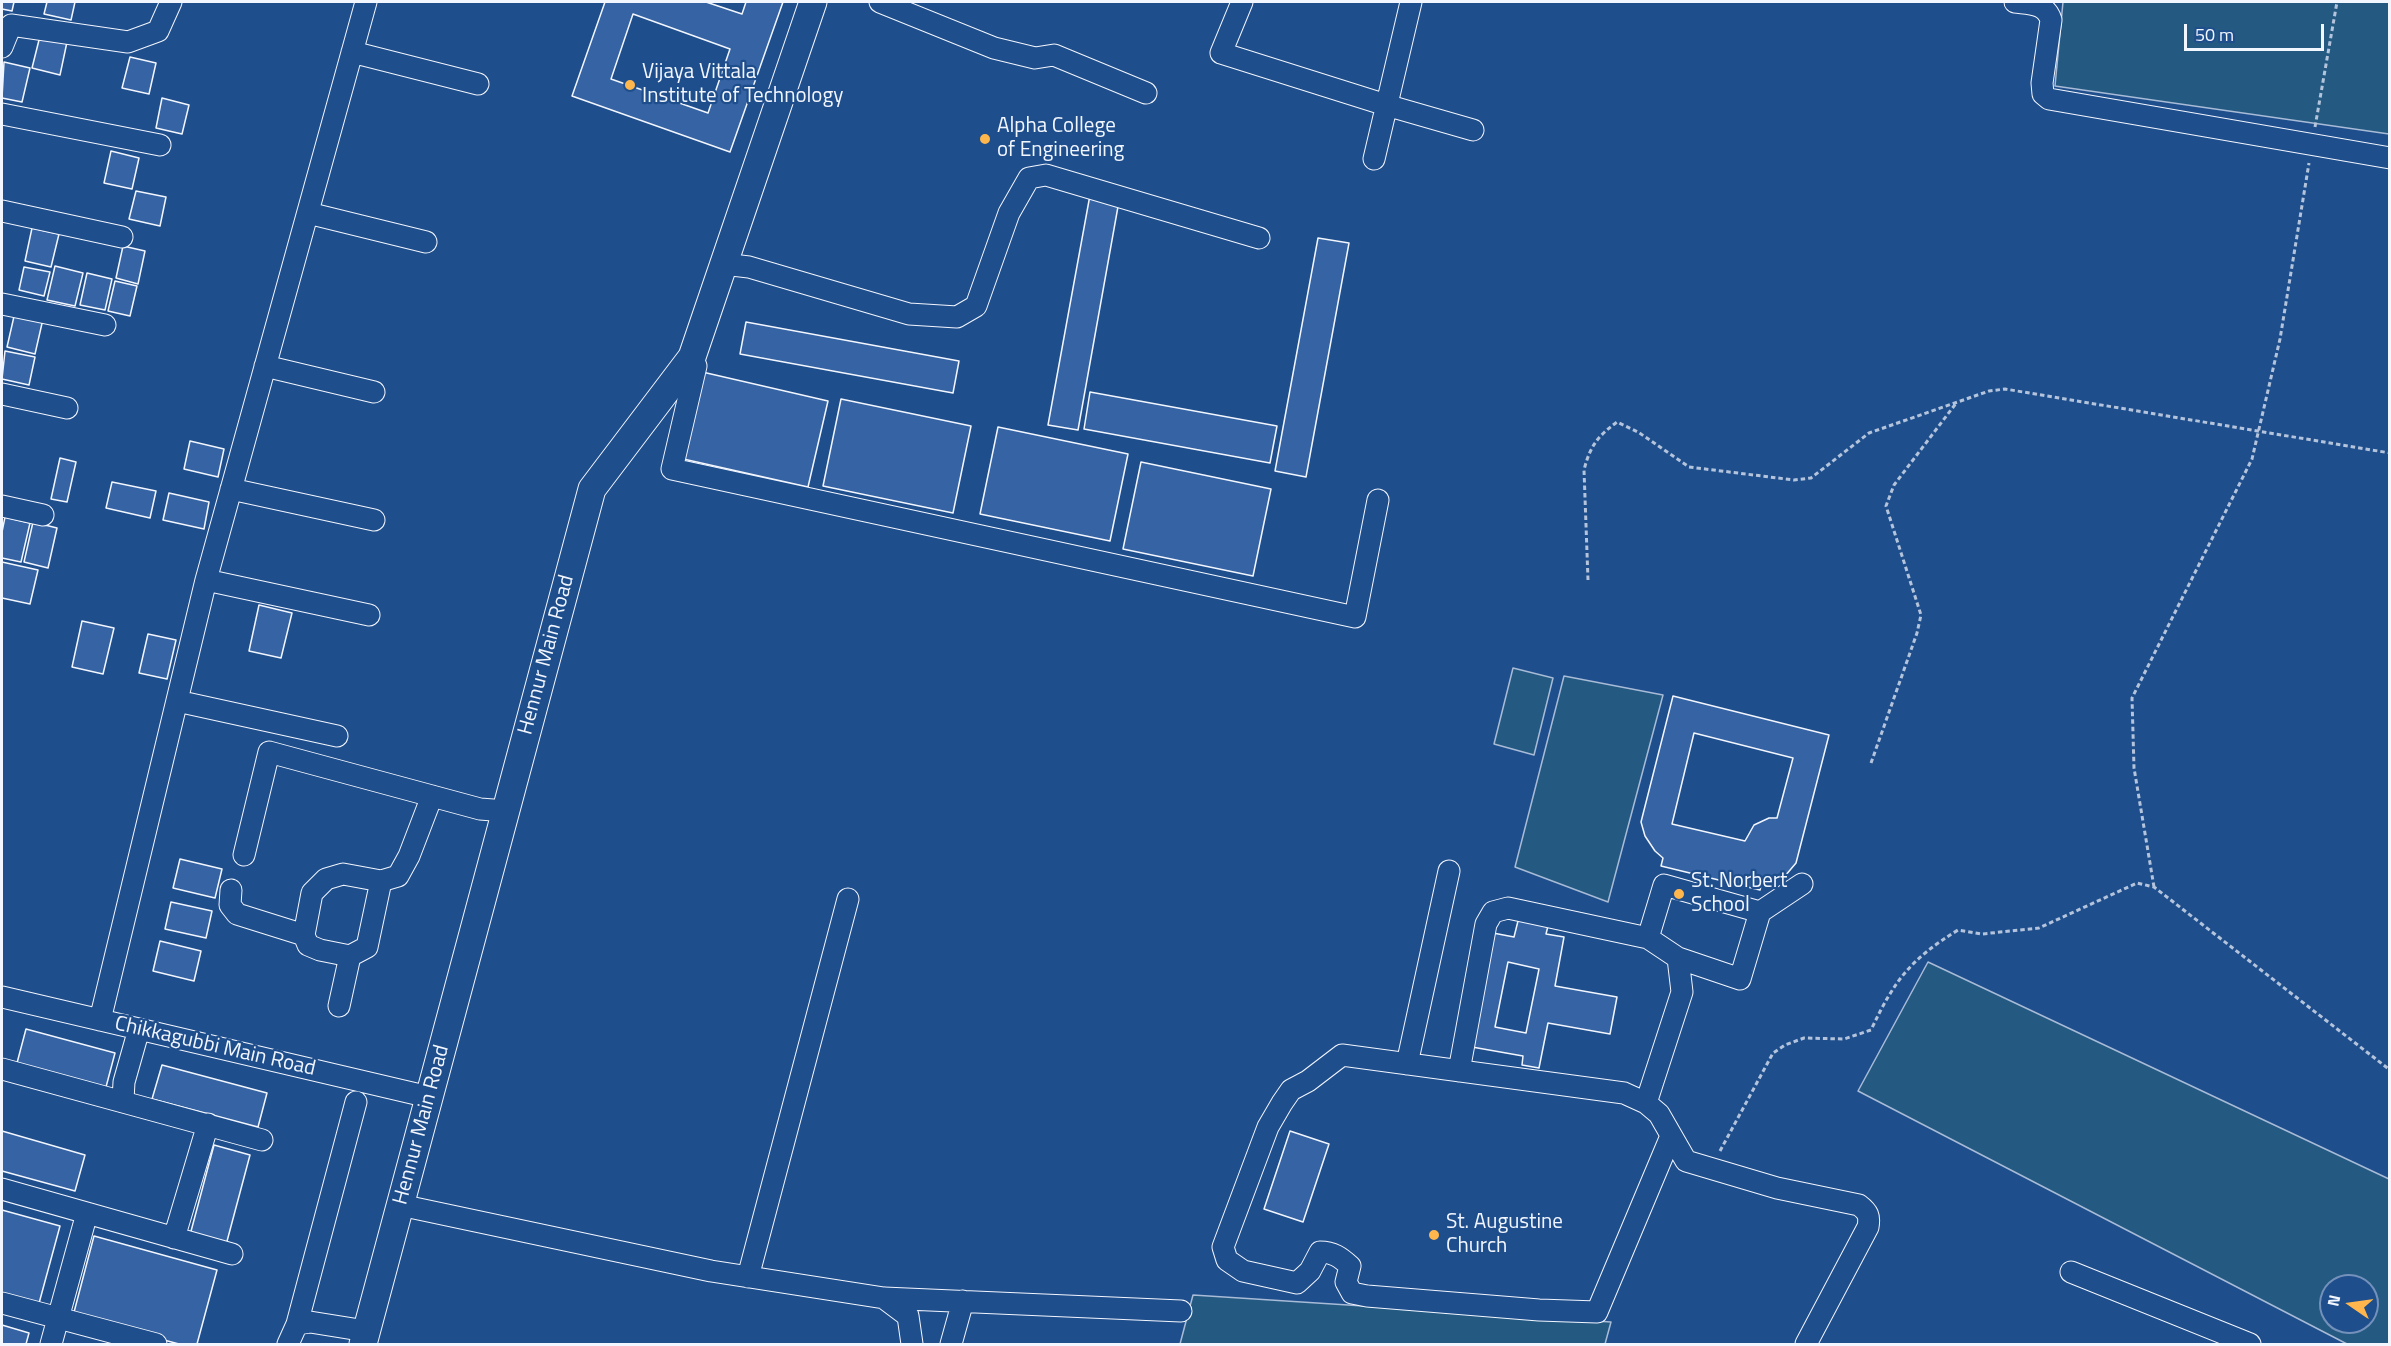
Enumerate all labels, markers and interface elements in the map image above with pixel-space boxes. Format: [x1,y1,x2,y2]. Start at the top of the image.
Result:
scale bar [2187,12,2326,50]
text: 50 m [2195,21,2234,48]
place label: Vijaya Vittala Institute of Technology [642,60,843,110]
marker: Vijaya Vittala Institute of Technology [623,78,637,92]
place label: Alpha College of Engineering [997,114,1124,164]
marker: Alpha College of Engineering [978,132,992,146]
street label: Hennur Main Road [514,572,580,738]
place label: St. Norbert School [1691,869,1787,919]
marker: St. Norbert School [1672,887,1686,901]
street label: Chikkagubbi Main Road [112,1012,318,1082]
street label: Hennur Main Road [389,1042,455,1208]
place label: St. Augustine Church [1446,1210,1563,1260]
marker: St. Augustine Church [1427,1228,1441,1242]
north arrow [2319,1274,2379,1334]
text: N [2320,1292,2346,1309]

